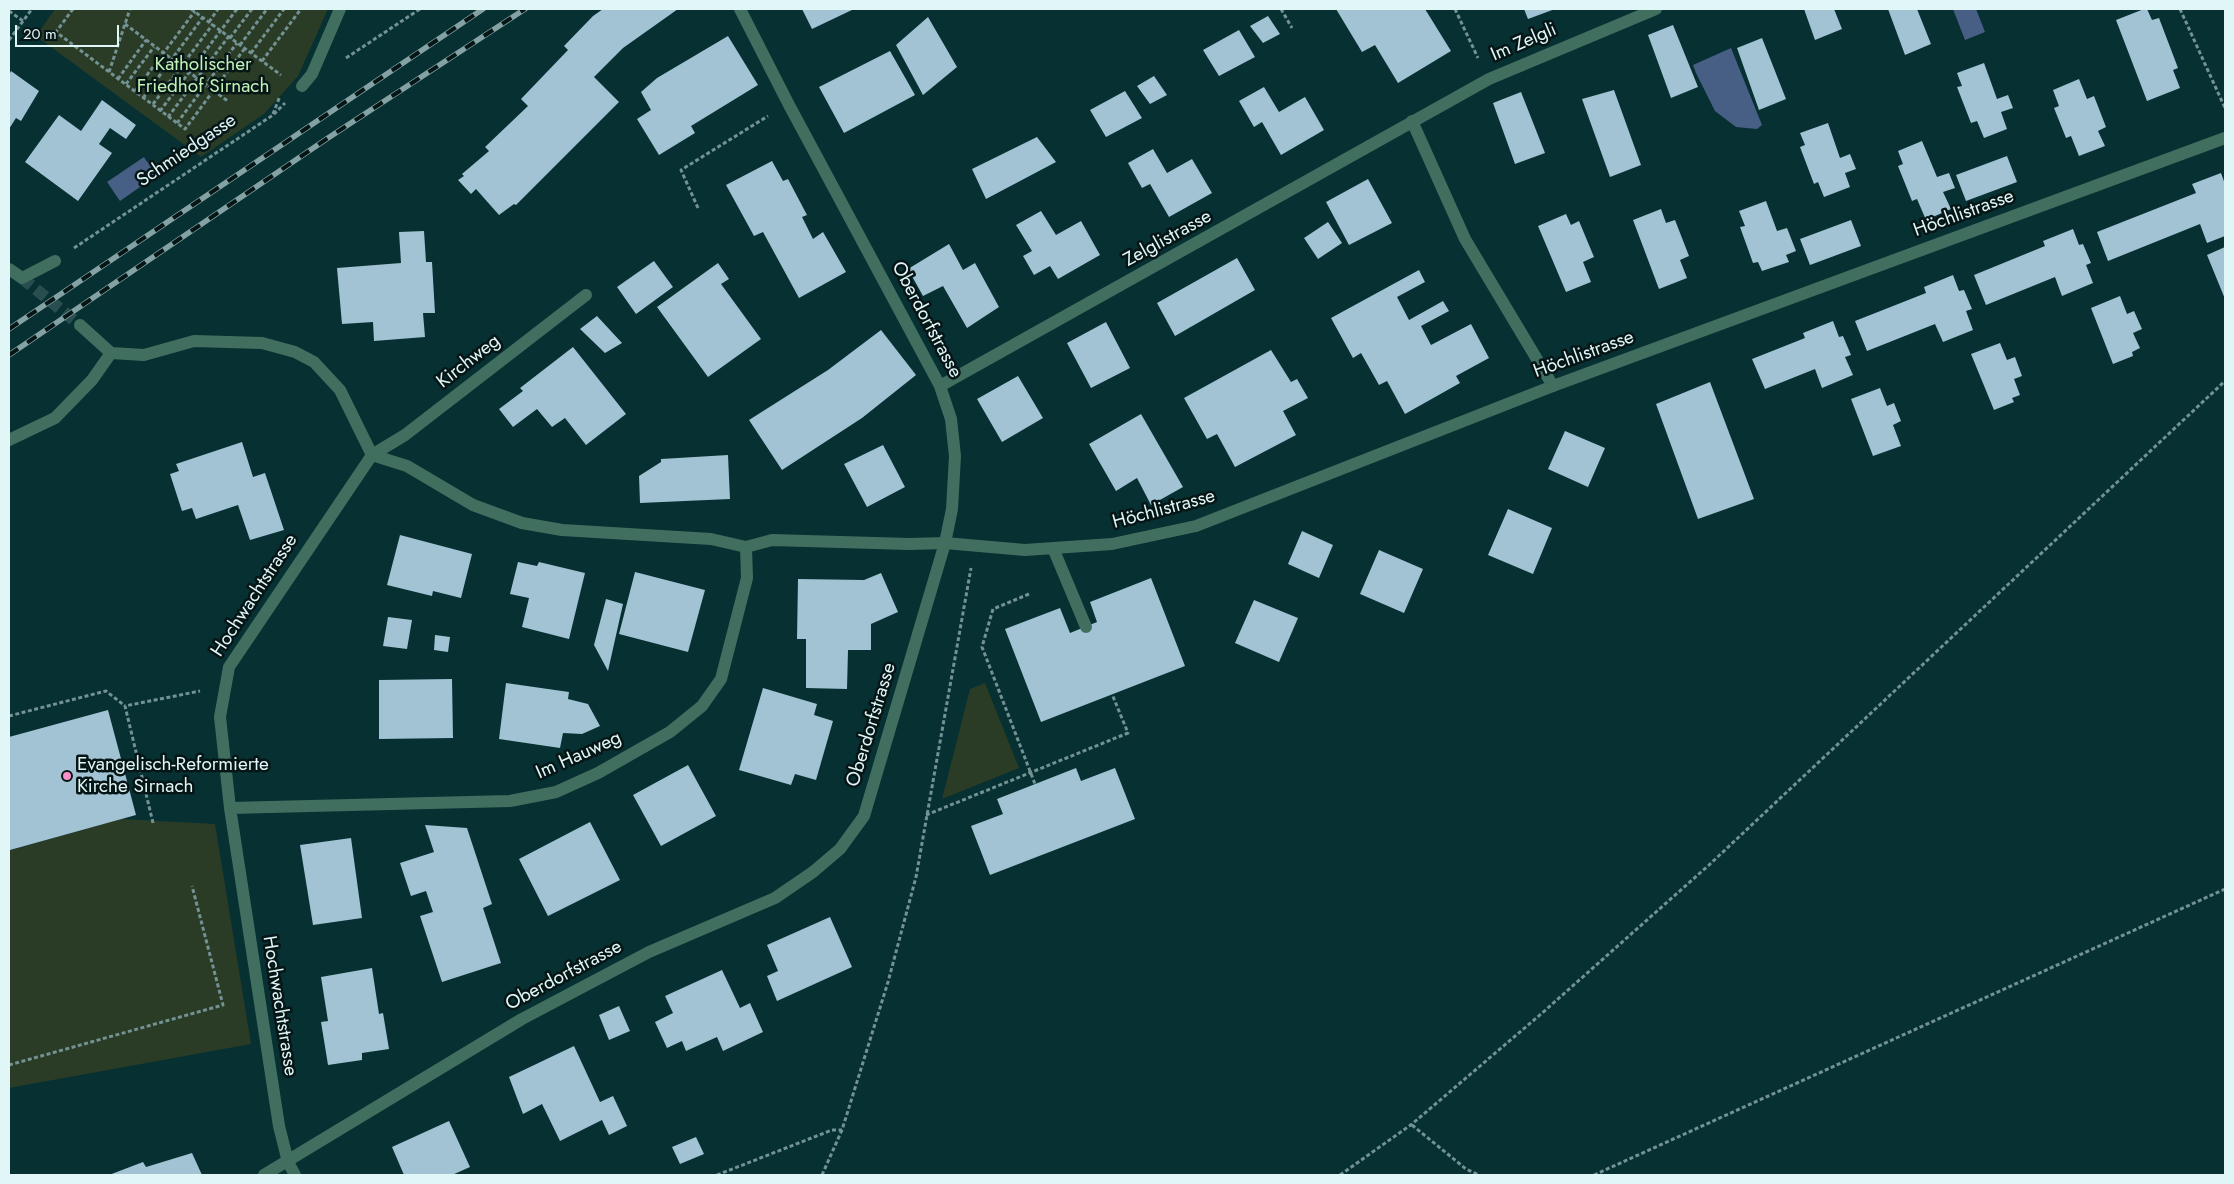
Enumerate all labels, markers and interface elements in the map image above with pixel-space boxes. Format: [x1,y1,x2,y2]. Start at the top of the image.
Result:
scale bar [18,15,121,47]
street label: Im Zelgli [1488,19,1560,67]
text: 20 m [23,23,57,45]
park label: Katholischer Friedhof Sirnach [137,54,269,98]
street label: Schmiedgasse [133,109,241,193]
street label: Höchlistrasse [1911,185,2017,243]
street label: Zelglistrasse [1120,206,1216,272]
street label: Oberdorfstrasse [886,258,966,382]
street label: Höchlistrasse [1531,326,1637,384]
street label: Kirchweg [433,330,505,394]
street label: Höchlistrasse [1110,485,1218,535]
street label: Hochwachtstrasse [207,530,303,662]
street label: Oberdorfstrasse [842,660,902,790]
street label: Im Hauweg [533,727,625,785]
place label: Evangelisch-Reformierte Kirche Sirnach [77,754,269,798]
marker: Evangelisch-Reformierte Kirche Sirnach [61,770,73,782]
street label: Hochwachtstrasse [257,934,301,1078]
street label: Oberdorfstrasse [502,936,626,1016]

